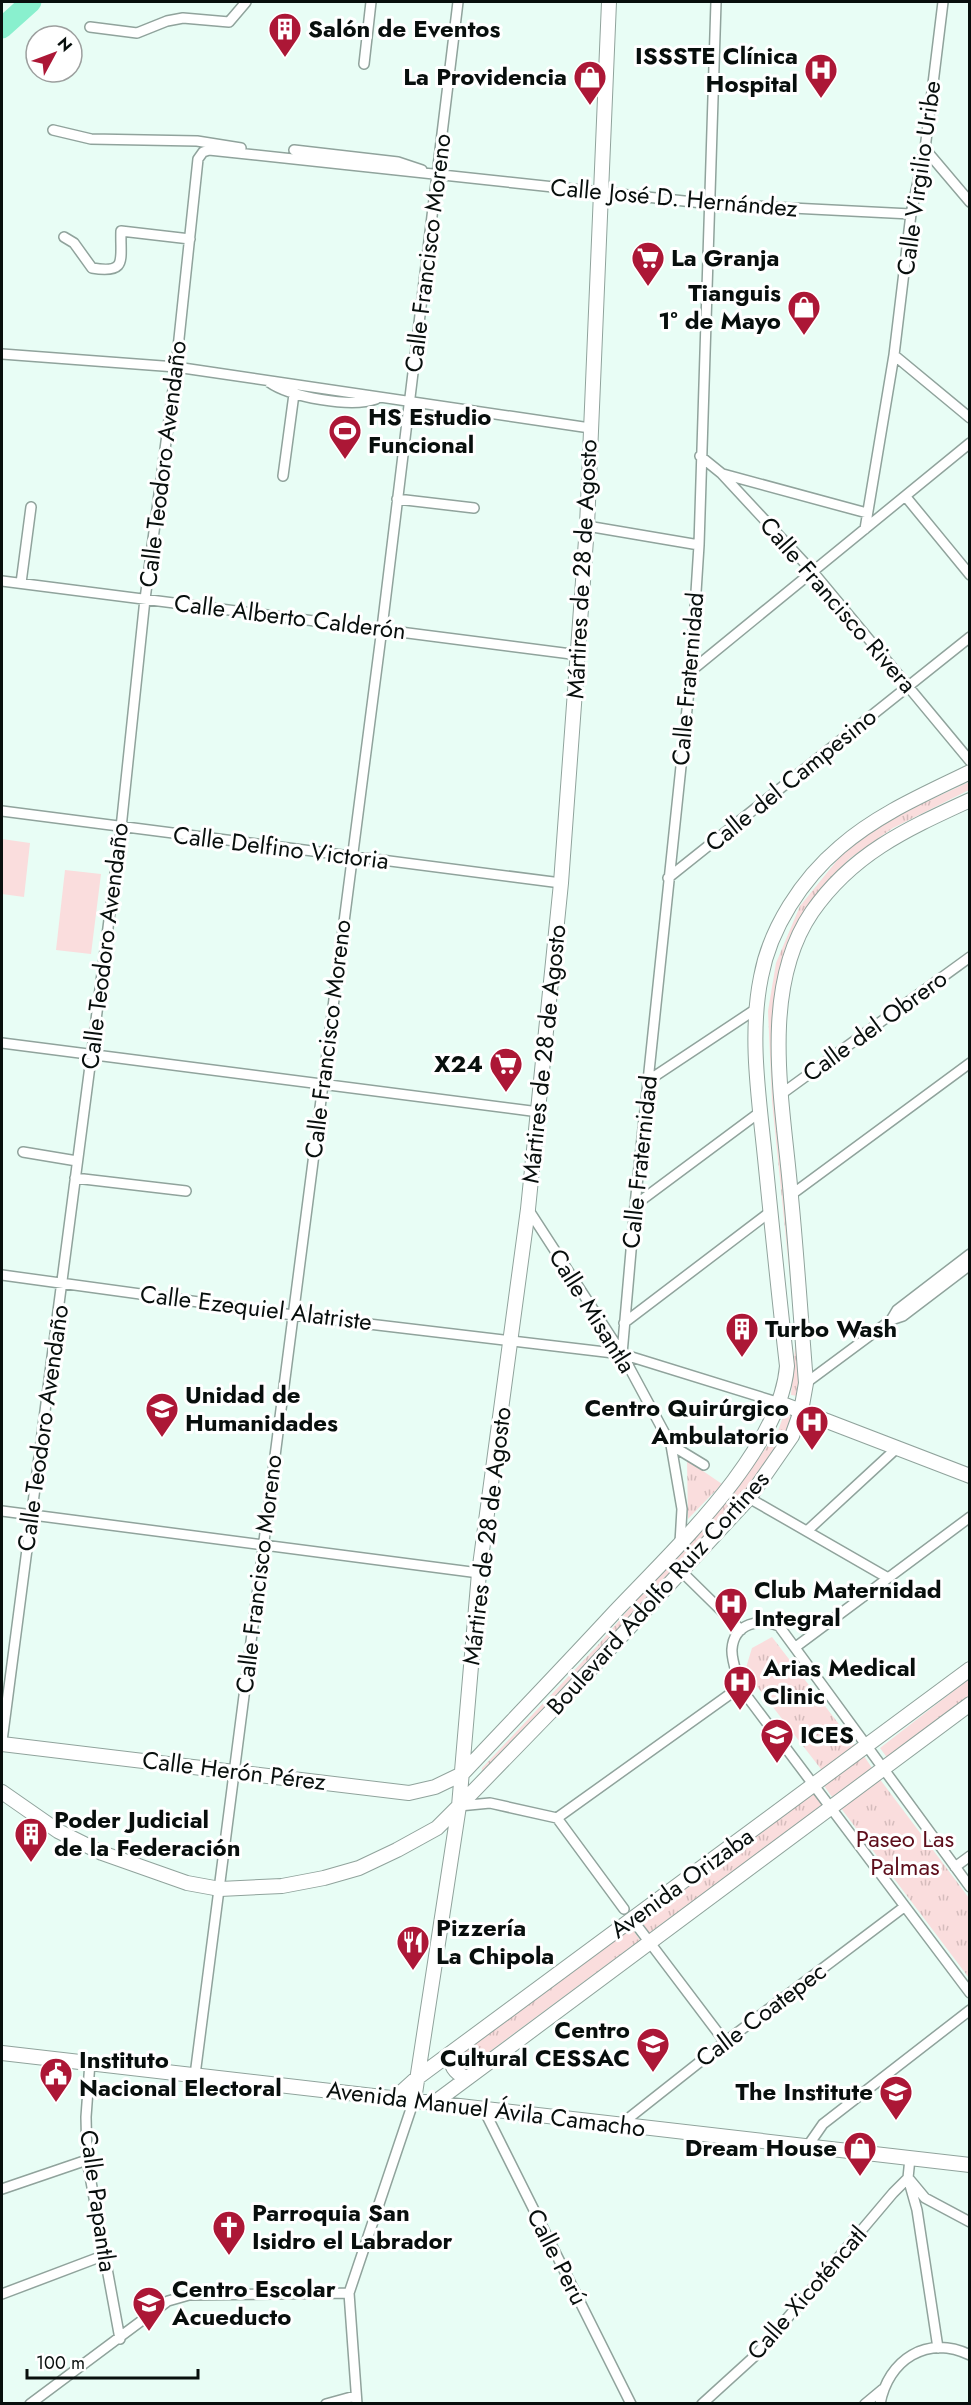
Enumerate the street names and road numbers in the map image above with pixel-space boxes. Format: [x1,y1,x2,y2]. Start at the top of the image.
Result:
street label: Calle Virgilio Uribe [888,78,949,277]
street label: Calle Francisco Moreno [396,132,460,374]
street label: Calle José D. Hernández [549,169,799,226]
street label: Calle Teodoro Avendaño [130,338,195,589]
street label: Mártires de 28 de Agosto [557,438,606,700]
street label: Calle Francisco Rivera [752,509,925,701]
street label: Calle Alberto Calderón [172,585,408,648]
street label: Calle Fraternidad [662,591,713,767]
street label: Calle del Campesino [697,699,884,860]
street label: Calle Delfino Victoria [171,817,391,878]
street label: Calle Teodoro Avendaño [72,820,137,1071]
street label: Calle Francisco Moreno [296,918,360,1160]
street label: Mártires de 28 de Agosto [513,923,574,1185]
street label: Calle del Obrero [795,961,954,1090]
street label: Calle Fraternidad [613,1074,666,1250]
street label: Calle Misantla [540,1242,645,1380]
street label: Calle Ezequiel Alatriste [138,1276,374,1339]
street label: Calle Teodoro Avendaño [8,1302,77,1553]
street label: Mártires de 28 de Agosto [453,1405,520,1667]
street label: Calle Francisco Moreno [227,1453,291,1695]
street label: Boulevard Adolfo Ruiz Cortines [538,1463,777,1723]
street label: Calle Herón Pérez [140,1742,328,1799]
street label: Avenida Orizaba [603,1819,761,1947]
street label: Calle Coatepec [688,1954,833,2075]
street label: Avenida Manuel Ávila Camacho [325,2072,647,2145]
street label: Calle Papantla [71,2128,126,2274]
street label: Calle Perú [518,2202,597,2311]
street label: Calle Xicoténcatl [738,2218,875,2367]

